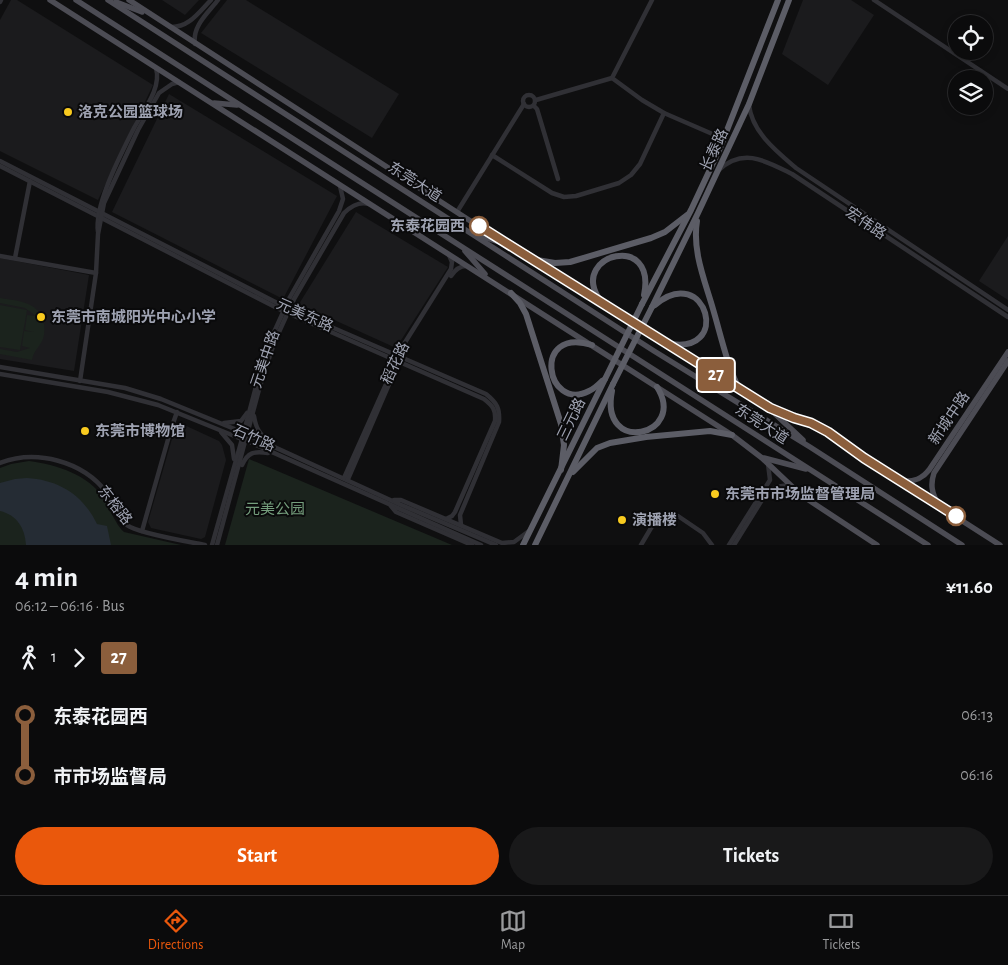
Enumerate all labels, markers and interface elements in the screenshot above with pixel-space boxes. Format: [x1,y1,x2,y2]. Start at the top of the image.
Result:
map controls [948,15,993,115]
button: locate [948,15,993,60]
button: layers [948,70,993,115]
place label: 洛克公园篮球场 [78,103,183,120]
marker: 洛克公园篮球场 [62,106,74,118]
street label: 长泰路 [697,126,731,174]
street label: 东莞大道 [385,159,445,205]
street label: 宏伟路 [843,204,889,242]
marker: 东泰花园西 [469,216,489,236]
place label: 东泰花园西 [390,218,465,234]
street label: 元美东路 [274,295,336,335]
place label: 东莞市南城阳光中心小学 [51,308,216,325]
marker: 东莞市南城阳光中心小学 [35,311,47,323]
street label: 元美中路 [248,328,282,390]
street label: 稻花路 [378,339,412,387]
line badge: 27 [694,359,738,391]
text: 27 [708,366,724,384]
street label: 新城中路 [926,389,972,447]
street label: 三元路 [554,395,588,443]
street label: 东莞大道 [732,401,792,447]
place label: 东莞市博物馆 [95,422,185,439]
street label: 石竹路 [230,422,278,454]
marker: 东莞市博物馆 [79,425,91,437]
street label: 东榕路 [95,482,136,528]
place label: 东莞市市场监督管理局 [725,485,875,502]
marker: 东莞市市场监督管理局 [709,488,721,500]
park label: 元美公园 [245,501,305,517]
unlabelled marker [946,506,966,526]
place label: 演播楼 [632,512,677,528]
marker: 演播楼 [616,514,628,526]
text: 4 min [15,564,78,592]
text: ¥11.60 [946,578,993,597]
text: 06:12 – 06:16 · Bus [15,598,125,614]
icon: walk [15,644,43,672]
icon: forward [65,644,93,672]
text: 1 [51,649,57,665]
text: 27 [111,649,127,667]
text: 06:13 [961,707,993,723]
text: 东泰花园西 [53,708,148,727]
text: 06:16 [960,767,993,783]
text: 市市场监督局 [53,768,167,787]
button: Start [15,827,499,885]
button: Tickets [509,827,993,885]
tab: Directions [148,907,204,954]
tab: Map [499,907,527,954]
tab: Tickets [822,907,860,954]

